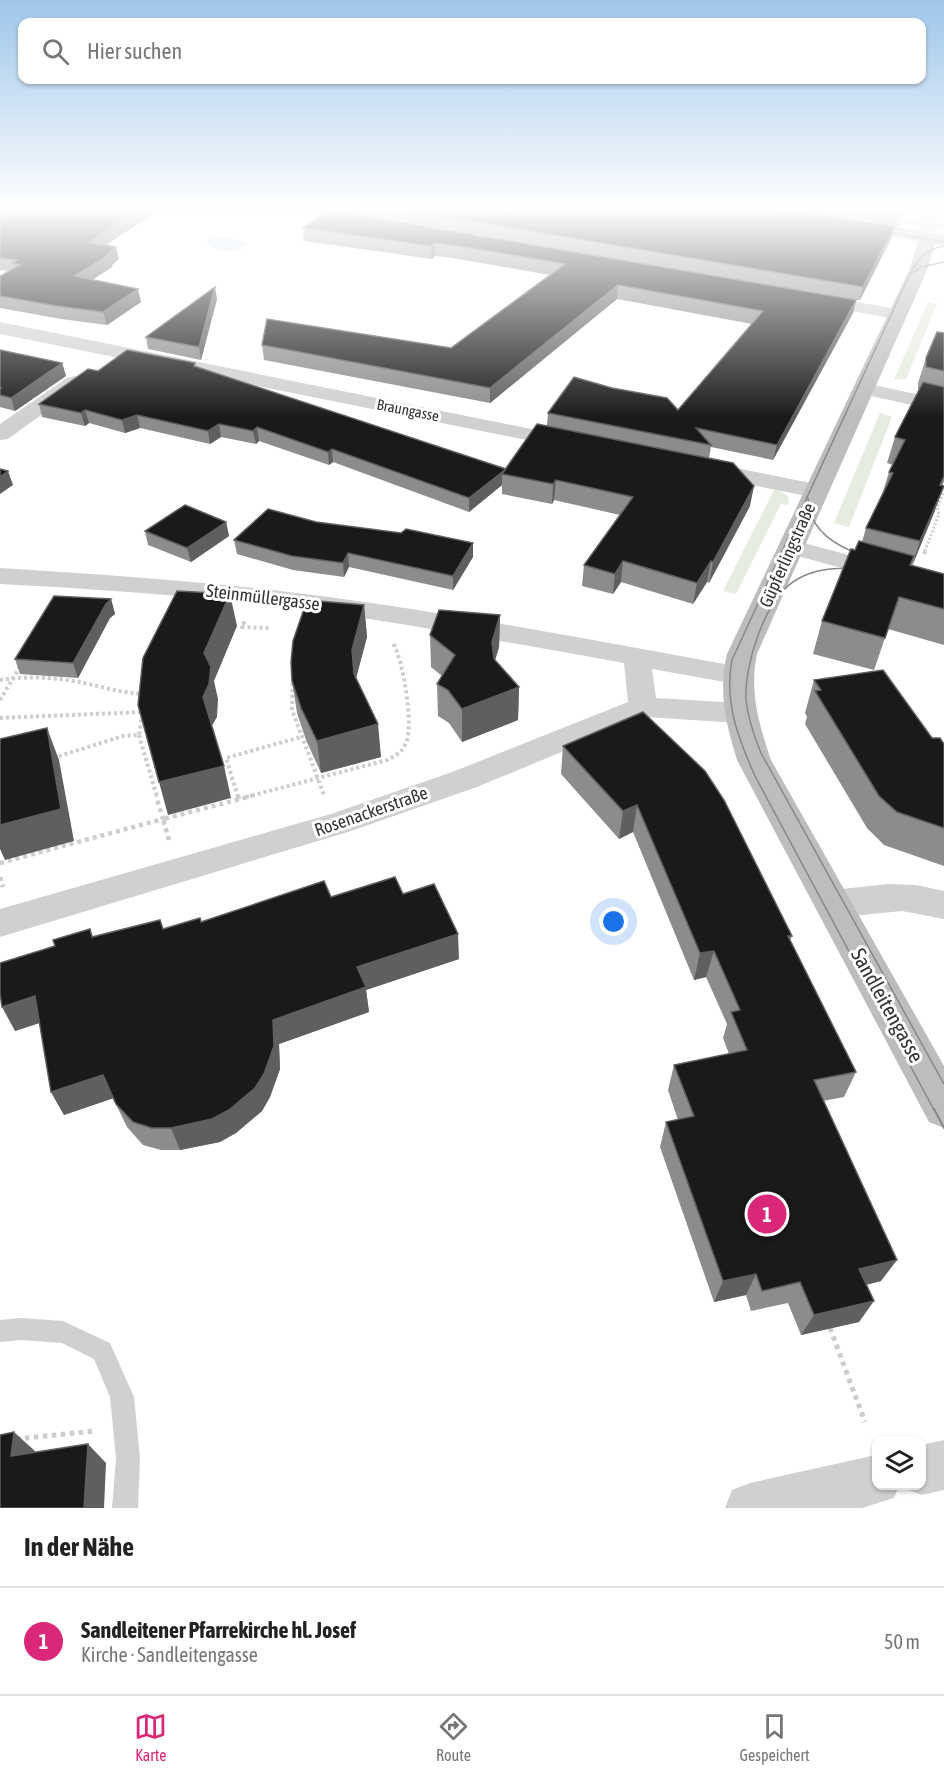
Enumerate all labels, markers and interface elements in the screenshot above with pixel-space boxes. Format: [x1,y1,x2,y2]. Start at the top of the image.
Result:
search box [18,18,926,84]
icon: search [39,35,72,68]
text: Hier suchen [87,38,182,64]
street label: Braungasse [375,396,441,424]
street label: Güpferlingstraße [755,500,819,610]
street label: Steinmüllergasse [205,580,321,614]
street label: Rosenackerstraße [312,782,430,840]
your location [599,907,628,936]
street label: Sandleitengasse [847,944,929,1066]
pin: 1 [748,1192,786,1236]
map controls [872,1436,926,1490]
button: layers [872,1436,926,1490]
text: In der Nähe [24,1532,134,1562]
text: Sandleitener Pfarrekirche hl. Josef [81,1617,356,1643]
text: 1 [39,1630,48,1653]
text: 50 m [884,1630,920,1653]
text: Kirche · Sandleitengasse [81,1643,258,1666]
tab: Karte [134,1710,167,1764]
tab: Route [436,1710,471,1764]
tab: Gespeichert [740,1710,810,1764]

